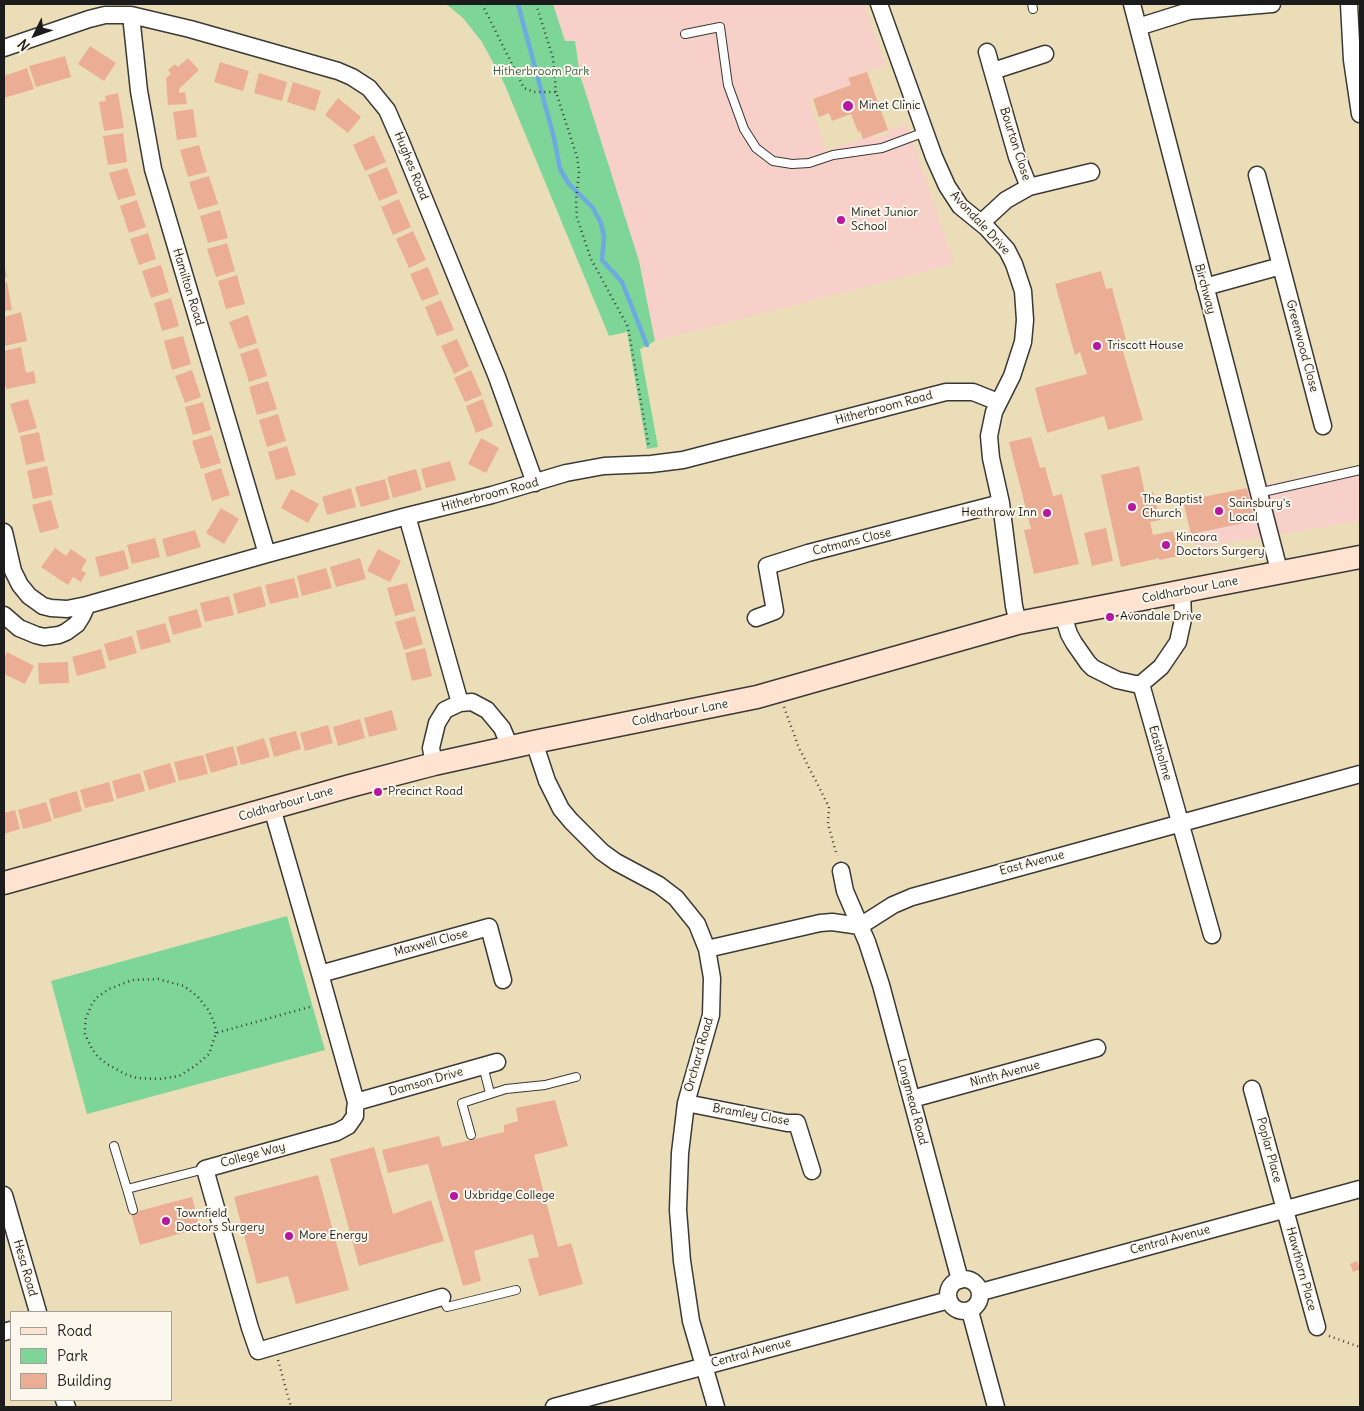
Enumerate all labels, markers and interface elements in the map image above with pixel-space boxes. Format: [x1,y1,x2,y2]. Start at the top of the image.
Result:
north arrow [10,10,60,60]
text: N [14,35,34,55]
park label: Hitherbroom Park [493,65,589,79]
marker: Minet Clinic [841,99,855,113]
place label: Minet Clinic [859,99,921,113]
street label: Bourton Close [996,105,1034,183]
street label: Hughes Road [391,130,431,202]
street label: Avondale Drive [947,188,1013,258]
place label: Minet Junior School [851,206,918,234]
marker: Minet Junior School [835,214,847,226]
street label: Hamilton Road [169,247,207,327]
street label: Birchway [1191,262,1219,316]
street label: Greenwood Close [1283,298,1321,394]
place label: Triscott House [1107,339,1183,353]
marker: Triscott House [1091,340,1103,352]
street label: Hitherbroom Road [834,388,934,428]
street label: Hitherbroom Road [440,475,540,515]
place label: The Baptist Church [1142,493,1202,521]
place label: Sainsbury's Local [1229,497,1291,525]
marker: The Baptist Church [1126,501,1138,513]
marker: Sainsbury's Local [1213,505,1225,517]
place label: Heathrow Inn [961,506,1037,520]
marker: Heathrow Inn [1041,507,1053,519]
street label: Cotmans Close [811,525,893,559]
place label: Kincora Doctors Surgery [1176,531,1265,559]
marker: Kincora Doctors Surgery [1160,539,1172,551]
street label: Coldharbour Lane [1141,574,1239,606]
place label: Avondale Drive [1120,610,1201,624]
marker: Avondale Drive [1104,611,1116,623]
street label: Coldharbour Lane [631,697,729,729]
street label: Eastholme [1145,724,1175,782]
street label: Coldharbour Lane [237,784,335,824]
place label: Precinct Road [388,785,463,799]
marker: Precinct Road [372,786,384,798]
street label: East Avenue [998,847,1066,879]
street label: Maxwell Close [393,926,469,960]
street label: Orchard Road [681,1016,717,1094]
street label: Longmead Road [894,1057,930,1147]
street label: Ninth Avenue [968,1058,1042,1090]
street label: Damson Drive [387,1065,465,1099]
street label: Bramley Close [711,1101,791,1129]
street label: Poplar Place [1253,1116,1285,1184]
street label: College Way [219,1139,287,1171]
place label: Uxbridge College [464,1189,555,1203]
marker: Uxbridge College [448,1190,460,1202]
place label: Townfield Doctors Surgery [176,1207,265,1235]
marker: Townfield Doctors Surgery [160,1215,172,1227]
street label: Central Avenue [1128,1222,1212,1258]
street label: Hawthorn Place [1283,1225,1319,1313]
place label: More Energy [299,1229,368,1243]
marker: More Energy [283,1230,295,1242]
street label: Hesa Road [10,1238,40,1298]
legend [10,1311,172,1401]
text: Road [57,1321,92,1340]
street label: Central Avenue [709,1335,793,1371]
text: Park [57,1346,88,1365]
text: Building [57,1371,112,1390]

